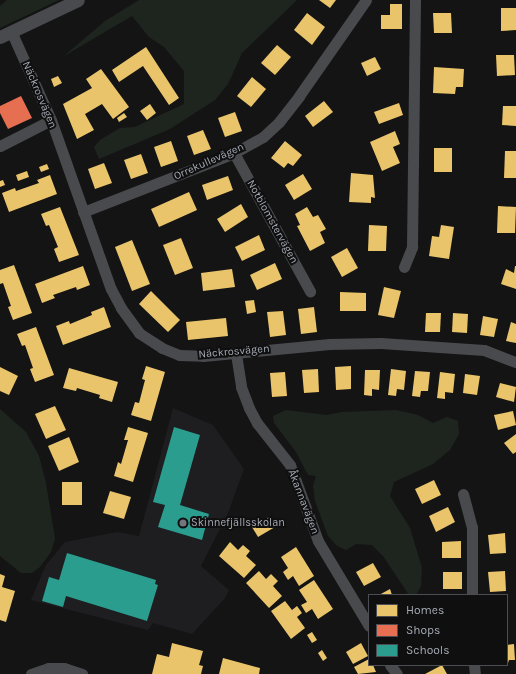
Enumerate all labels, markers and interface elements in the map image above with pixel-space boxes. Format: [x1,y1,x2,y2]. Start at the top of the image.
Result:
street label: Näckrosvägen [19,60,59,130]
street label: Orrekullevägen [172,141,246,183]
street label: Notblomstervägen [244,178,300,266]
street label: Näckrosvägen [198,342,270,362]
street label: Åkannavägen [285,468,321,536]
place label: Skinnefjällsskolan [191,516,285,530]
marker: Skinnefjällsskolan [178,518,188,528]
legend [368,594,508,666]
text: Homes [406,603,444,617]
text: Shops [406,623,440,637]
text: Schools [406,643,449,657]

